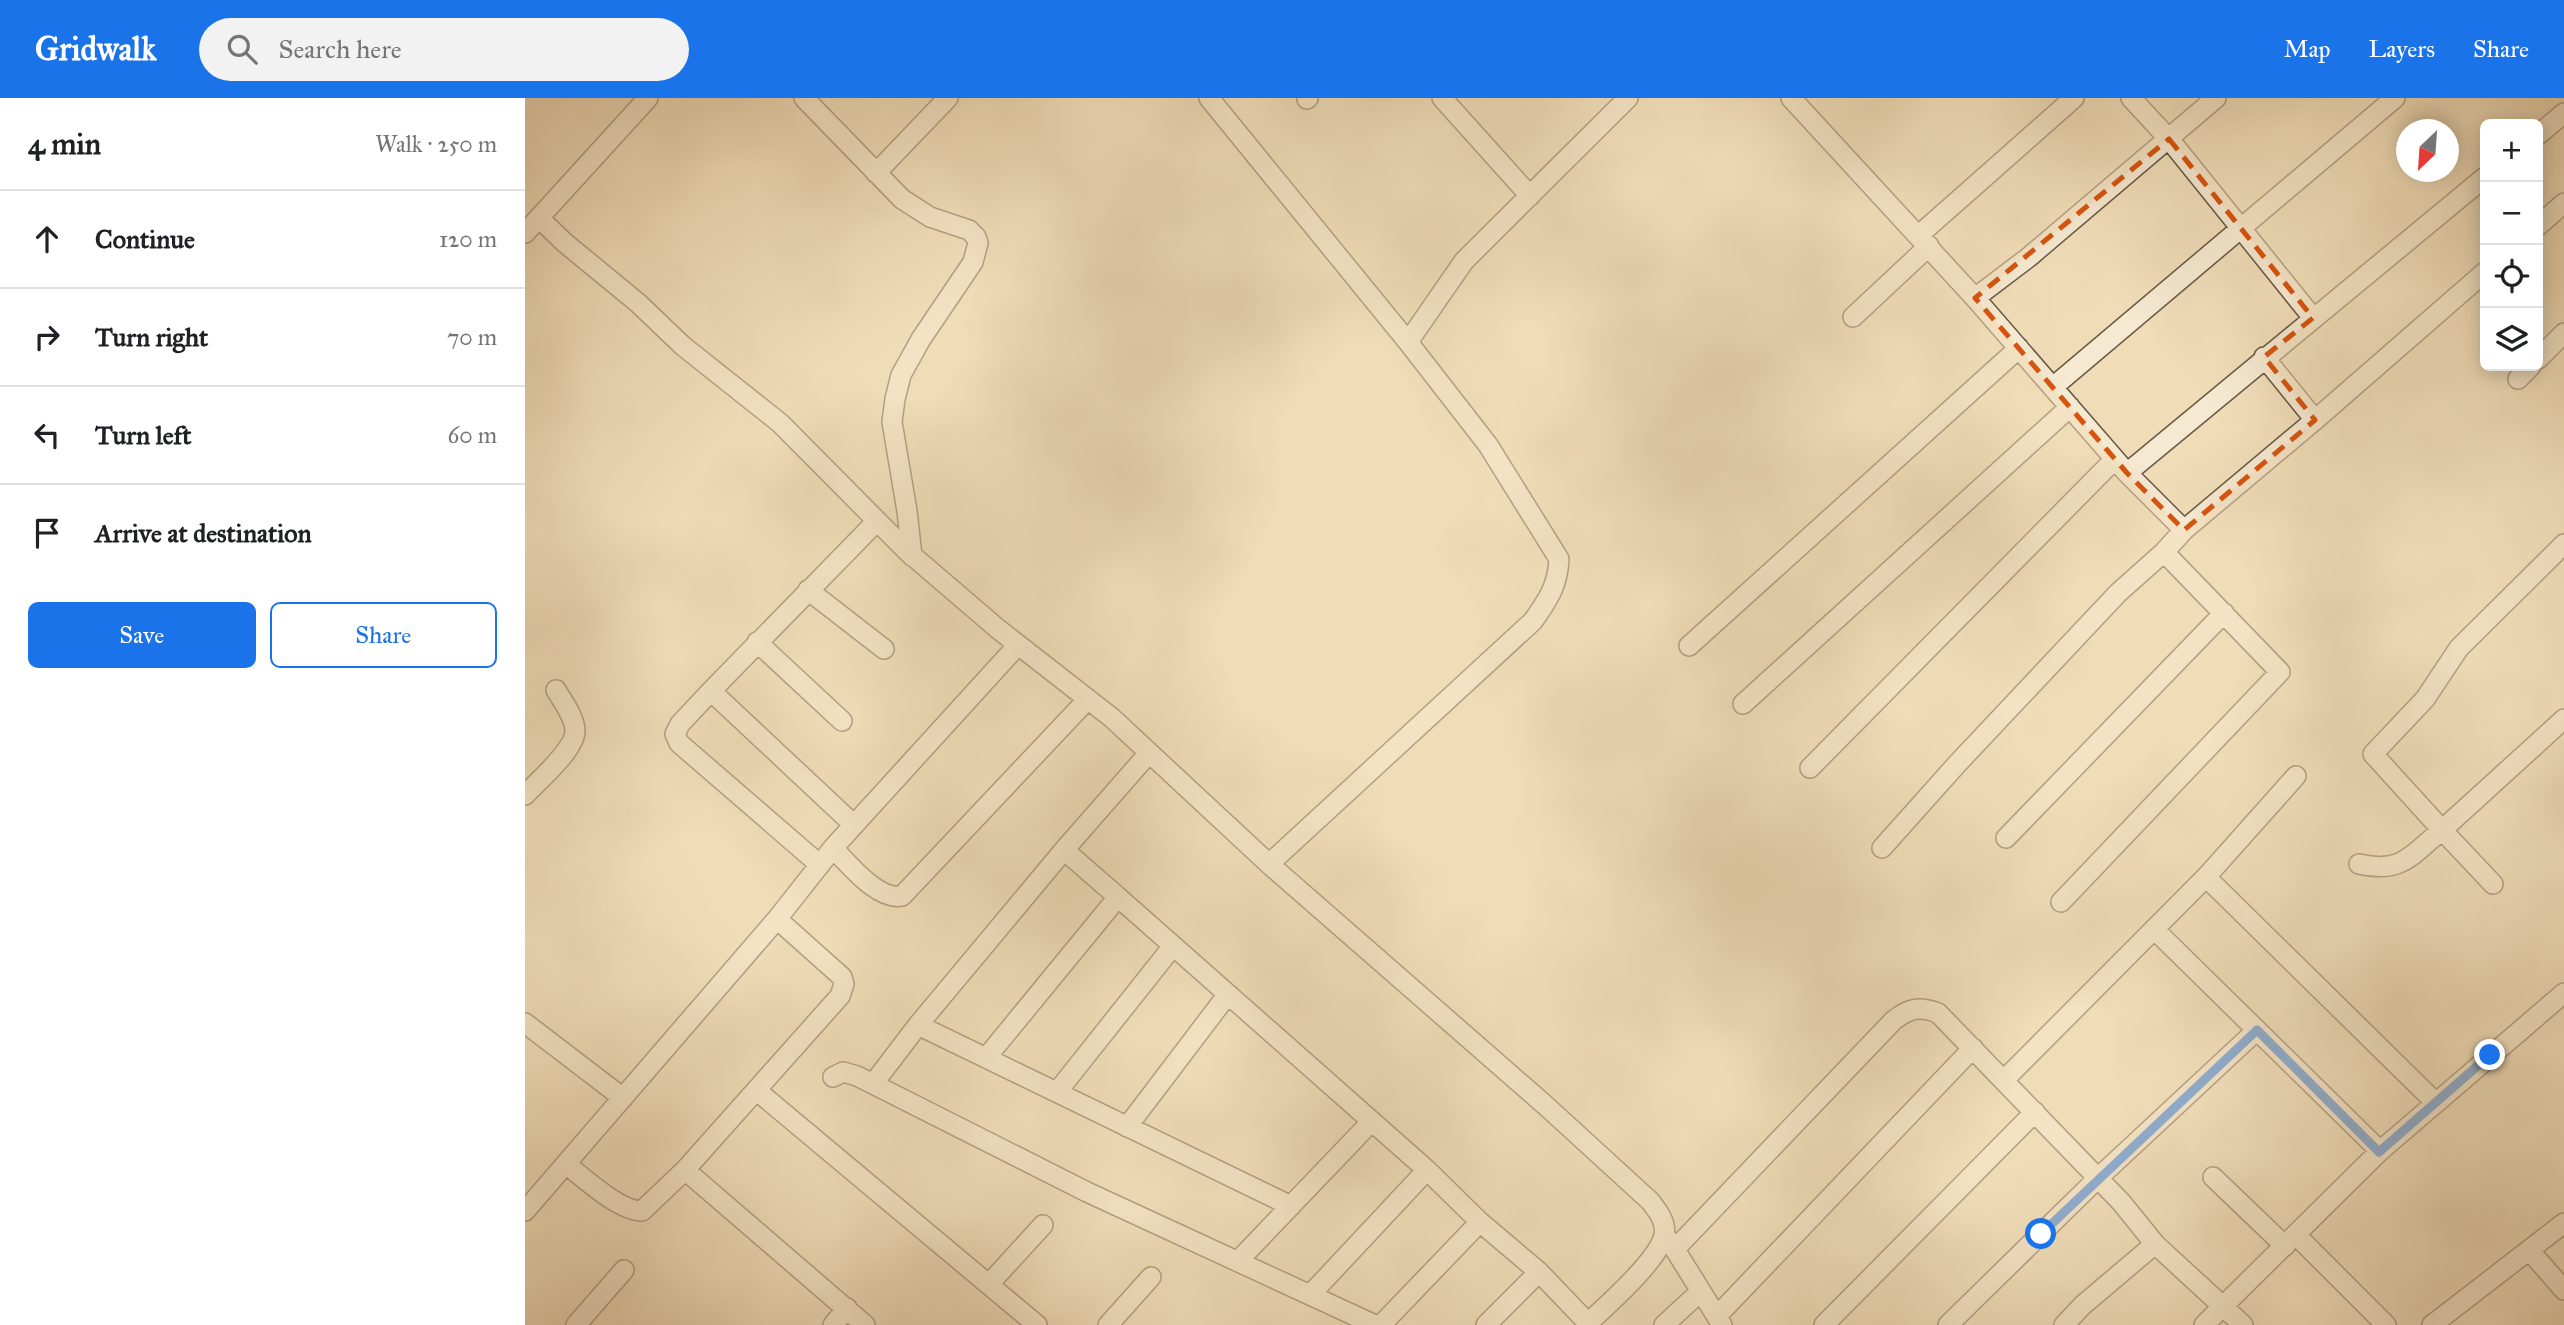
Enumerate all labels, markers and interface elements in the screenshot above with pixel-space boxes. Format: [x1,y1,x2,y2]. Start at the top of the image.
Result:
search box [199,18,689,81]
text: Gridwalk [35,29,157,69]
icon: search [223,30,261,68]
text: Search here [279,33,402,65]
text: Map [2284,34,2331,64]
text: Layers [2369,34,2435,64]
text: Share [2473,34,2529,64]
north arrow [2396,119,2459,182]
map controls [2480,119,2543,371]
button: + [2480,119,2543,182]
text: 4 min [28,126,101,162]
text: Walk · 250 m [375,130,497,158]
button: − [2480,182,2543,245]
icon: ahead [28,220,66,258]
text: Continue [95,223,195,255]
text: 120 m [439,225,497,253]
button: locate [2480,245,2543,308]
button: layers [2480,308,2543,371]
icon: right [28,318,66,356]
text: Turn right [95,321,208,353]
text: 70 m [447,323,497,351]
icon: left [28,416,66,454]
text: Turn left [95,419,191,451]
text: 60 m [448,421,497,449]
icon: arrive [28,514,66,552]
text: Arrive at destination [95,517,312,549]
button: Save [28,602,256,668]
button: Share [270,602,497,668]
route end [2474,1039,2505,1070]
route start [2025,1218,2056,1249]

